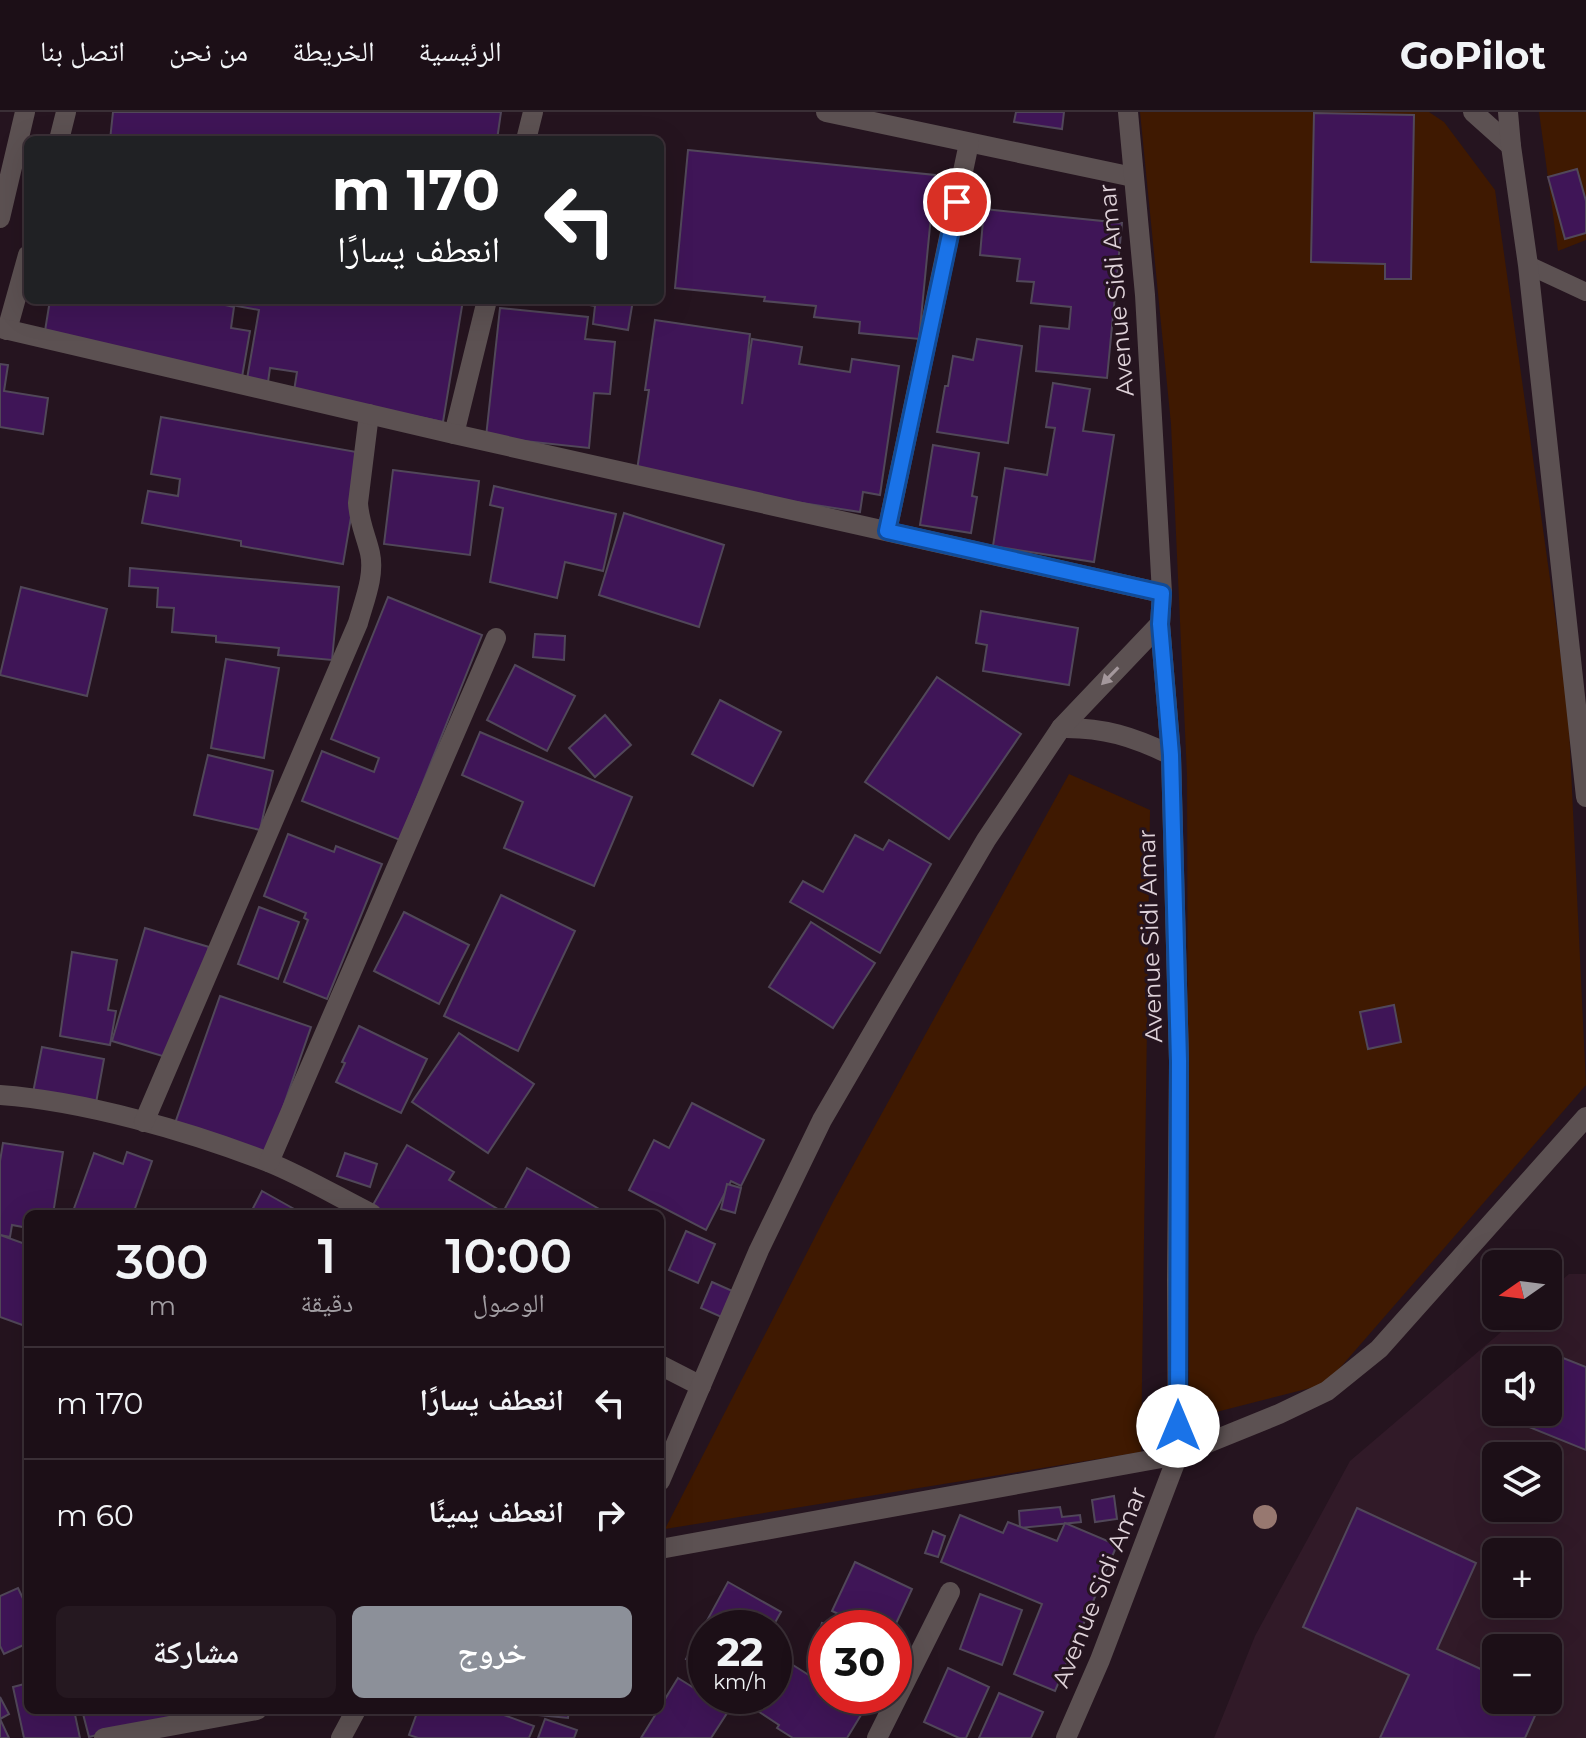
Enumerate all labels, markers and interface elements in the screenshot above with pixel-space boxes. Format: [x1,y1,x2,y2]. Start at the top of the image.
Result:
text: GoPilot [1400,32,1546,79]
text: اتصل بنا [40,34,125,68]
text: من نحن [169,34,248,68]
text: الخريطة [292,34,375,68]
text: الرئيسية [419,34,502,68]
text: 170 m [332,156,500,224]
icon: left [528,168,632,272]
pin [923,168,991,236]
icon: arrive [935,180,979,224]
street label: Avenue Sidi Amar [1092,182,1140,398]
text: انعطف يسارًا [337,227,500,271]
one-way arrow [1101,666,1120,685]
street label: Avenue Sidi Amar [1132,829,1168,1043]
text: 1 [318,1227,336,1285]
text: 10:00 [445,1227,572,1285]
text: 300 [116,1233,209,1291]
north arrow [1482,1250,1562,1330]
map controls [1482,1250,1562,1714]
text: دقيقة [300,1287,353,1319]
text: الوصول [473,1287,545,1319]
text: m [148,1290,176,1322]
button: sound [1482,1346,1562,1426]
text: انعطف يسارًا [419,1381,564,1418]
icon: left [588,1381,632,1425]
position arrow [1136,1384,1220,1468]
text: 170 m [56,1385,143,1422]
button: layers [1482,1442,1562,1522]
street label: Avenue Sidi Amar [1046,1483,1152,1691]
text: انعطف يمينًا [428,1493,564,1530]
icon: right [588,1493,632,1537]
text: 60 m [56,1497,134,1534]
button: + [1482,1538,1562,1618]
button: مشاركة [56,1606,336,1698]
button: خروج [352,1606,632,1698]
speed limit sign: 30 [808,1610,912,1714]
text: 22 [716,1627,764,1676]
button: − [1482,1634,1562,1714]
text: km/h [713,1670,767,1694]

